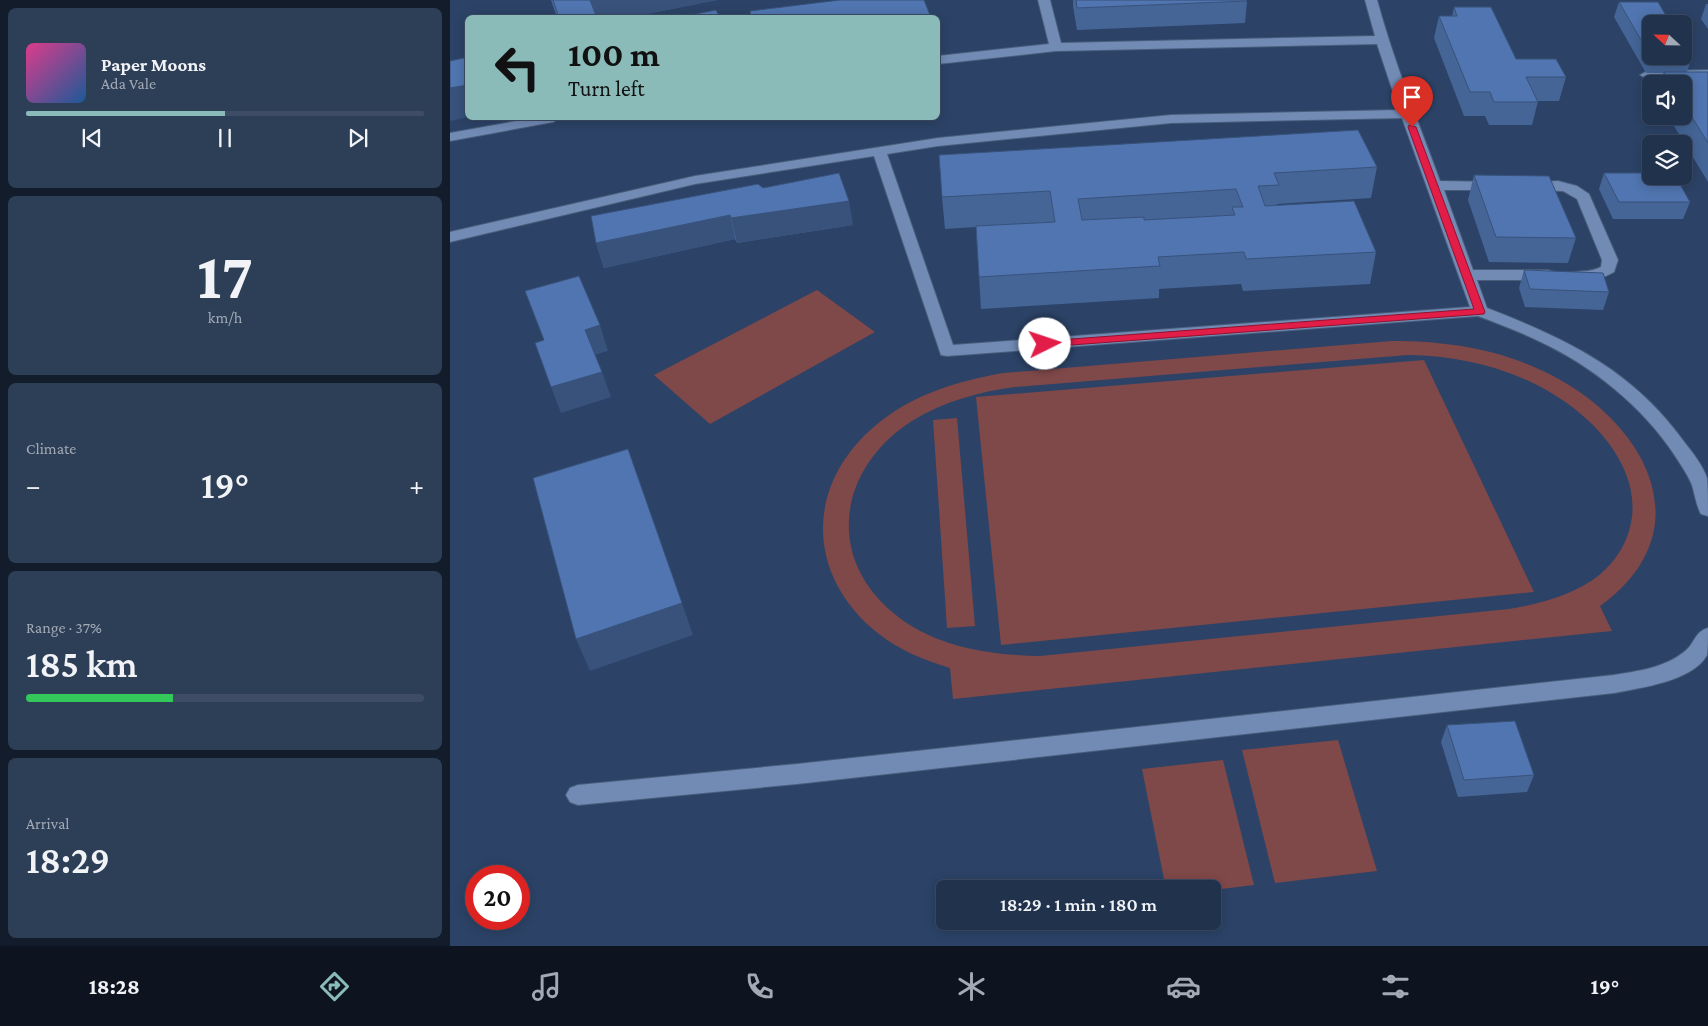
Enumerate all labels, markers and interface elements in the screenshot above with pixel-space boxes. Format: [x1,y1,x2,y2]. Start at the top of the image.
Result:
north arrow [1642,15,1692,65]
map controls [1642,15,1692,185]
icon: left [485,35,550,100]
text: 100 m [568,35,660,74]
text: Paper Moons [101,54,206,75]
text: Ada Vale [101,75,156,92]
button: sound [1642,75,1692,125]
text: Turn left [568,76,645,101]
pin [1391,76,1433,127]
icon: arrive [1398,83,1426,111]
icon: previous [78,124,106,152]
icon: pause [211,124,239,152]
icon: next [344,124,372,152]
button: layers [1642,135,1692,185]
text: 17 [197,240,253,312]
text: km/h [208,309,242,326]
position arrow [1018,317,1070,369]
text: Climate [26,440,76,457]
text: 19° [201,464,249,506]
text: − [26,470,41,501]
text: + [409,470,424,501]
text: Range · 37% [26,619,102,636]
text: 185 km [26,643,138,685]
text: Arrival [26,815,70,832]
text: 18:29 [26,839,110,881]
speed limit sign: 20 [465,865,530,930]
text: 18:29 · 1 min · 180 m [1000,894,1157,915]
icon: directions [317,969,352,1004]
icon: music [529,969,564,1004]
icon: phone [742,969,777,1004]
icon: climate [954,969,989,1004]
icon: car [1166,969,1201,1004]
icon: filters [1378,969,1413,1004]
text: 18:28 [89,974,140,999]
text: 19° [1591,974,1619,999]

